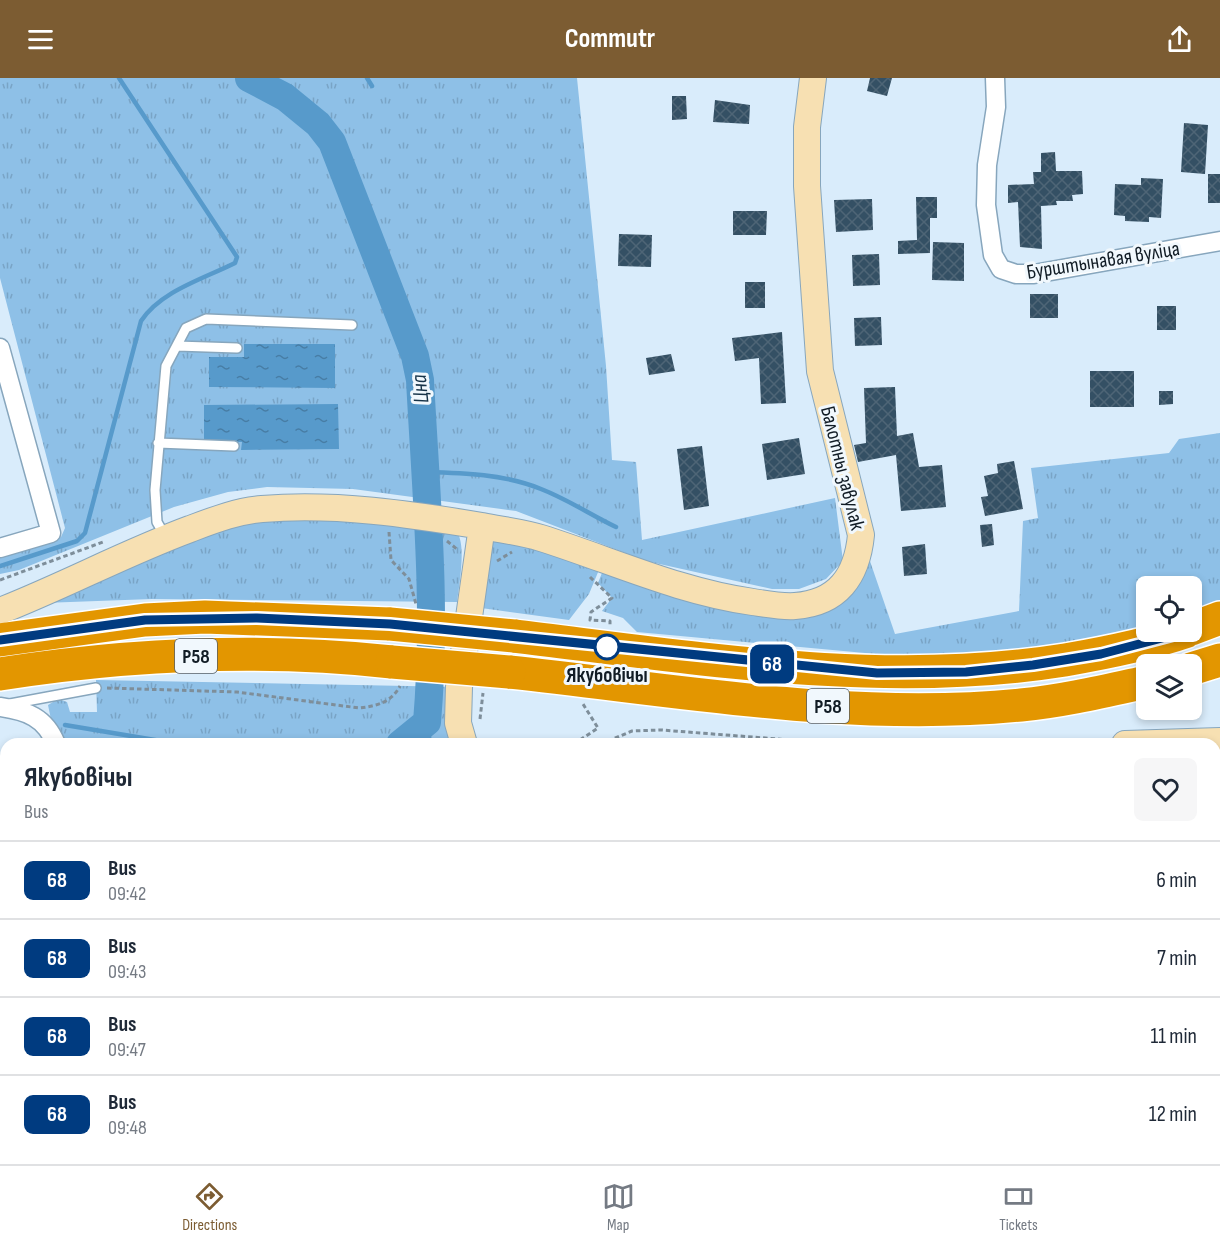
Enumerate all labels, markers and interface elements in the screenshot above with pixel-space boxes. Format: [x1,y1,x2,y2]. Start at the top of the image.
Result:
icon: menu [24,23,57,56]
text: Commutr [565,23,655,55]
icon: share [1163,23,1196,56]
street label: Бурштынавая вуліца [1025,236,1181,285]
water label: Цна [406,373,435,405]
street label: Балотны завулак [815,404,870,533]
map controls [1136,576,1202,720]
button: locate [1136,576,1202,642]
marker: Якубовічы [594,634,620,660]
road number: Р58 [175,639,217,673]
line badge: 68 [745,644,799,684]
text: 68 [762,652,782,677]
button: layers [1136,654,1202,720]
place label: Якубовічы [566,663,648,688]
road number: Р58 [807,689,849,723]
button: heart [1134,758,1197,821]
text: Якубовічы [24,761,133,794]
text: Bus [24,800,48,824]
text: Bus [108,855,137,882]
text: 6 min [1156,867,1197,894]
text: 68 [47,868,67,893]
text: 09:42 [108,882,146,906]
text: Bus [108,933,137,960]
text: 7 min [1157,945,1197,972]
text: 68 [47,946,67,971]
text: 09:43 [108,960,146,984]
text: Bus [108,1011,137,1038]
text: 11 min [1150,1023,1197,1050]
text: 68 [47,1024,67,1049]
text: 09:47 [108,1038,146,1062]
text: Bus [108,1089,137,1116]
text: 12 min [1149,1101,1197,1128]
text: 68 [47,1102,67,1127]
text: 09:48 [108,1116,147,1140]
tab: Directions [182,1180,237,1235]
tab: Map [602,1180,635,1235]
tab: Tickets [999,1180,1038,1235]

